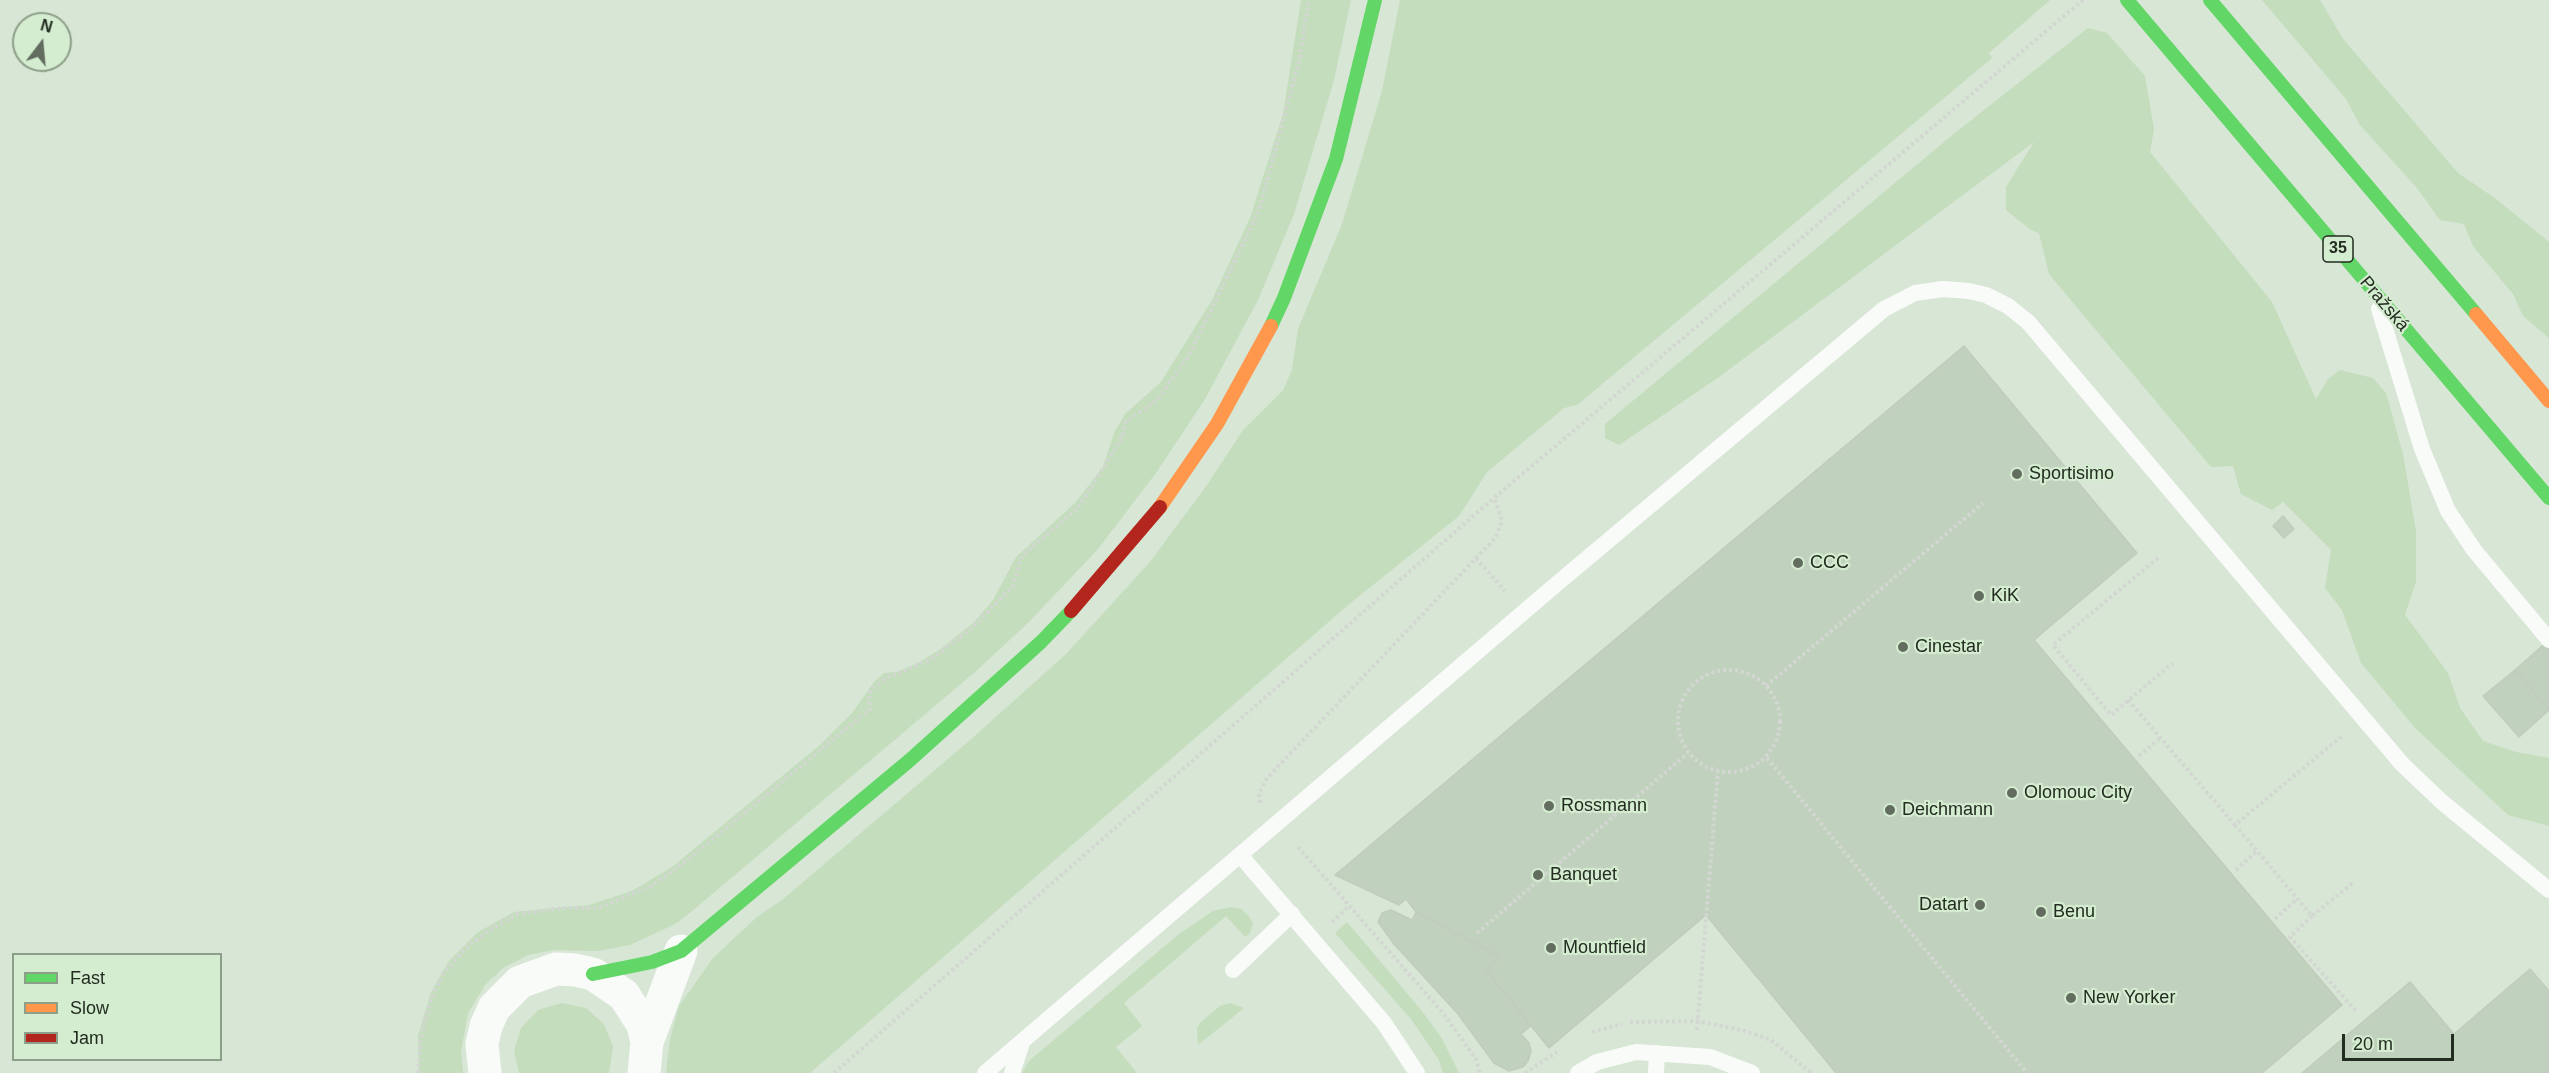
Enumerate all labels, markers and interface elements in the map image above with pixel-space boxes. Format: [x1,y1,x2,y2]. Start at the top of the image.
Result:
north arrow [12,12,72,72]
text: N [39,16,54,36]
road number: 35 [2323,236,2353,262]
street label: Pražská [2355,272,2413,336]
place label: Sportisimo [2029,463,2114,485]
marker: Sportisimo [2010,467,2024,481]
place label: CCC [1810,552,1849,574]
marker: CCC [1791,556,1805,570]
place label: KiK [1991,585,2019,607]
marker: KiK [1972,589,1986,603]
place label: Cinestar [1915,636,1982,658]
marker: Cinestar [1896,640,1910,654]
place label: Olomouc City [2024,782,2132,804]
marker: Olomouc City [2005,786,2019,800]
place label: Rossmann [1561,795,1647,817]
marker: Rossmann [1542,799,1556,813]
place label: Deichmann [1902,799,1993,821]
marker: Deichmann [1883,803,1897,817]
place label: Banquet [1550,864,1617,886]
marker: Banquet [1531,868,1545,882]
place label: Datart [1919,894,1968,916]
marker: Datart [1973,898,1987,912]
place label: Benu [2053,901,2095,923]
marker: Benu [2034,905,2048,919]
place label: Mountfield [1563,937,1646,959]
marker: Mountfield [1544,941,1558,955]
legend [12,953,222,1061]
text: Fast [70,968,105,988]
place label: New Yorker [2083,987,2175,1009]
marker: New Yorker [2064,991,2078,1005]
text: Slow [70,998,109,1018]
scale bar [2345,1022,2458,1060]
text: Jam [70,1028,104,1048]
text: 20 m [2353,1034,2393,1054]

